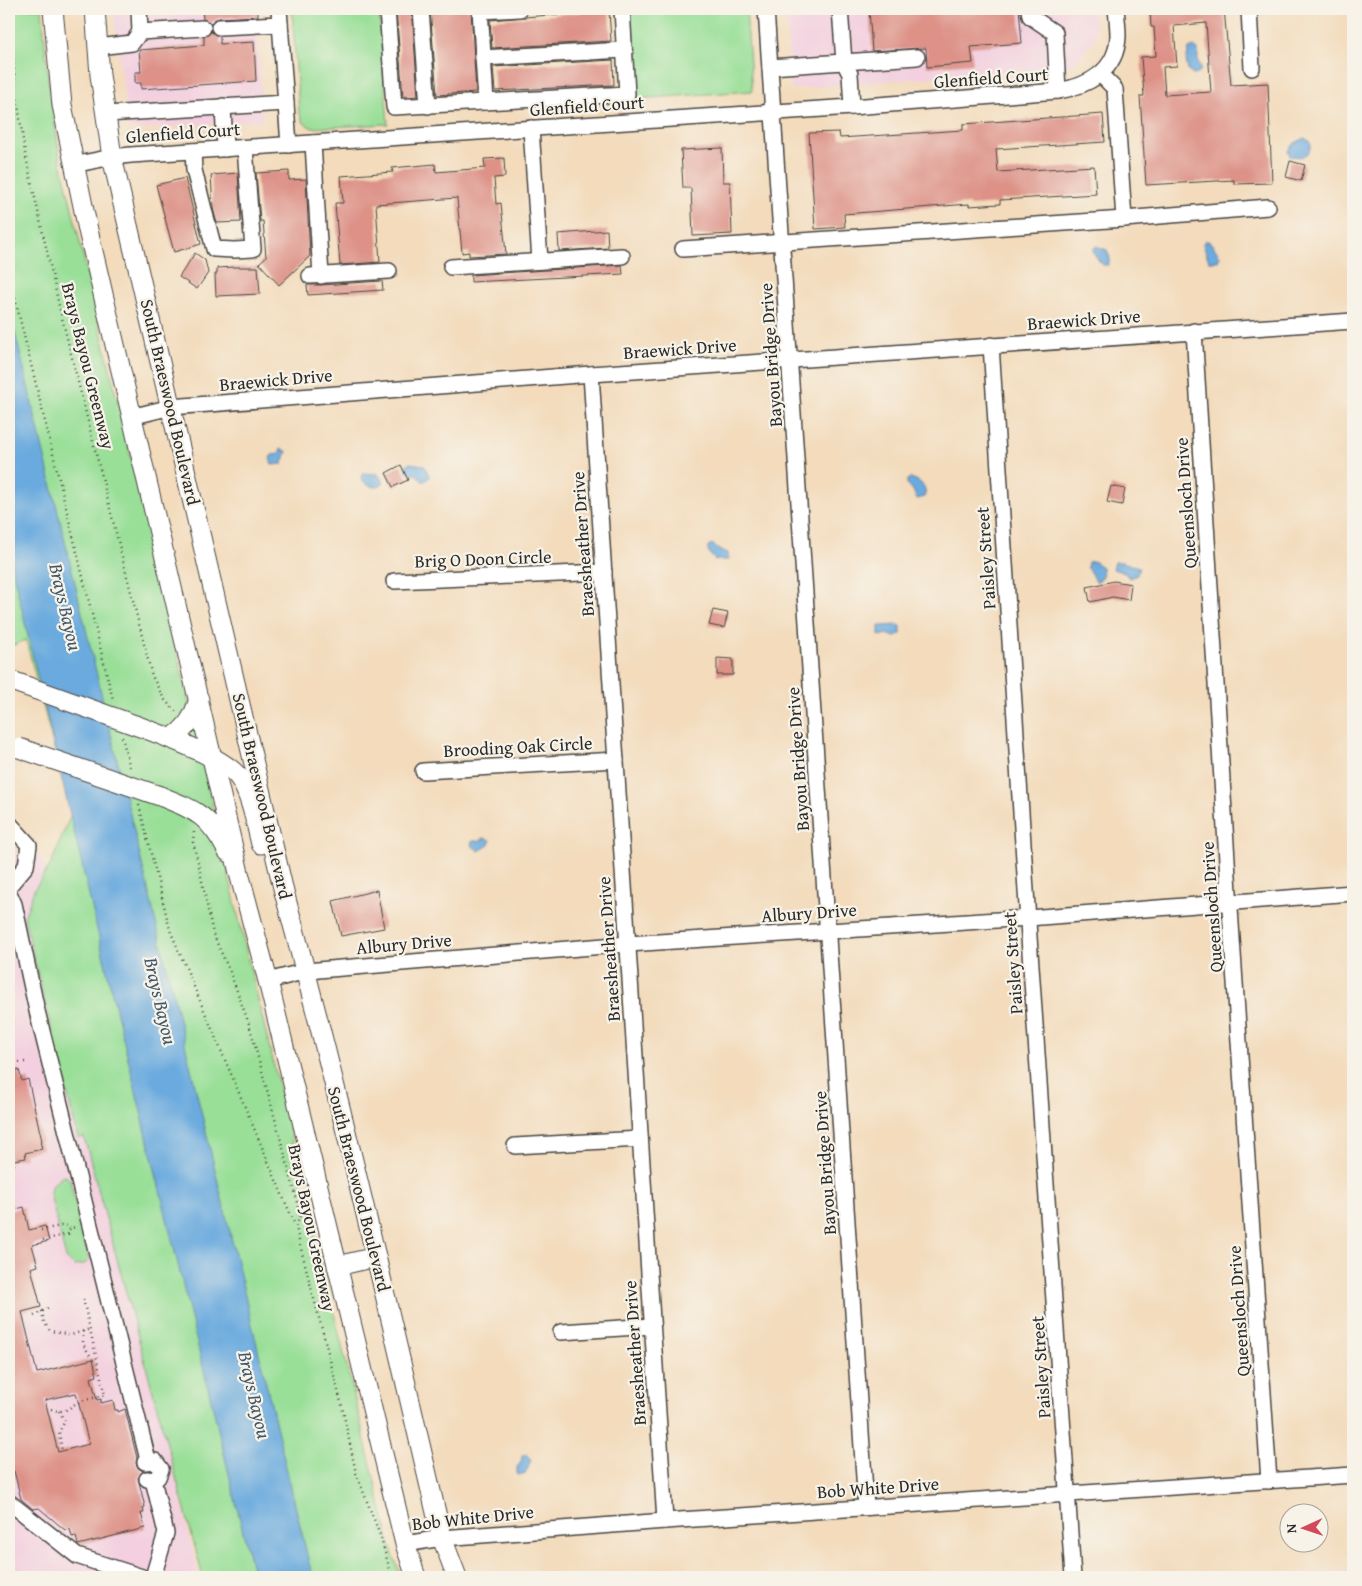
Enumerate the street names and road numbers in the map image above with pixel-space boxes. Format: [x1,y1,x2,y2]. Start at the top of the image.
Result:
street label: Glenfield Court [933,60,1050,95]
street label: Glenfield Court [529,88,646,123]
street label: Glenfield Court [125,115,242,150]
street label: Brays Bayou Greenway [55,280,122,452]
street label: Bayou Bridge Drive [752,282,789,428]
street label: South Braeswood Boulevard [134,296,207,508]
street label: Braewick Drive [1026,302,1141,337]
street label: Braewick Drive [622,331,737,366]
street label: Braewick Drive [218,361,334,398]
street label: Queensloch Drive [1167,437,1204,569]
street label: Braesheather Drive [564,471,601,617]
street label: Paisley Street [968,505,1003,610]
street label: Brig O Doon Circle [414,543,552,574]
street label: Bayou Bridge Drive [779,686,816,832]
street label: South Braeswood Boulevard [226,690,299,902]
street label: Brooding Oak Circle [443,729,593,764]
street label: Queensloch Drive [1193,841,1230,973]
street label: Braesheather Drive [590,876,627,1022]
street label: Albury Drive [760,896,858,929]
street label: Paisley Street [995,910,1030,1015]
street label: Albury Drive [355,926,453,961]
street label: South Braeswood Boulevard [321,1083,398,1295]
street label: Bayou Bridge Drive [806,1090,843,1236]
street label: Brays Bayou Greenway [282,1141,343,1314]
street label: Queensloch Drive [1220,1245,1257,1377]
street label: Braesheather Drive [616,1280,653,1426]
street label: Paisley Street [1023,1314,1058,1419]
street label: Bob White Drive [816,1470,940,1505]
street label: Bob White Drive [411,1498,535,1537]

